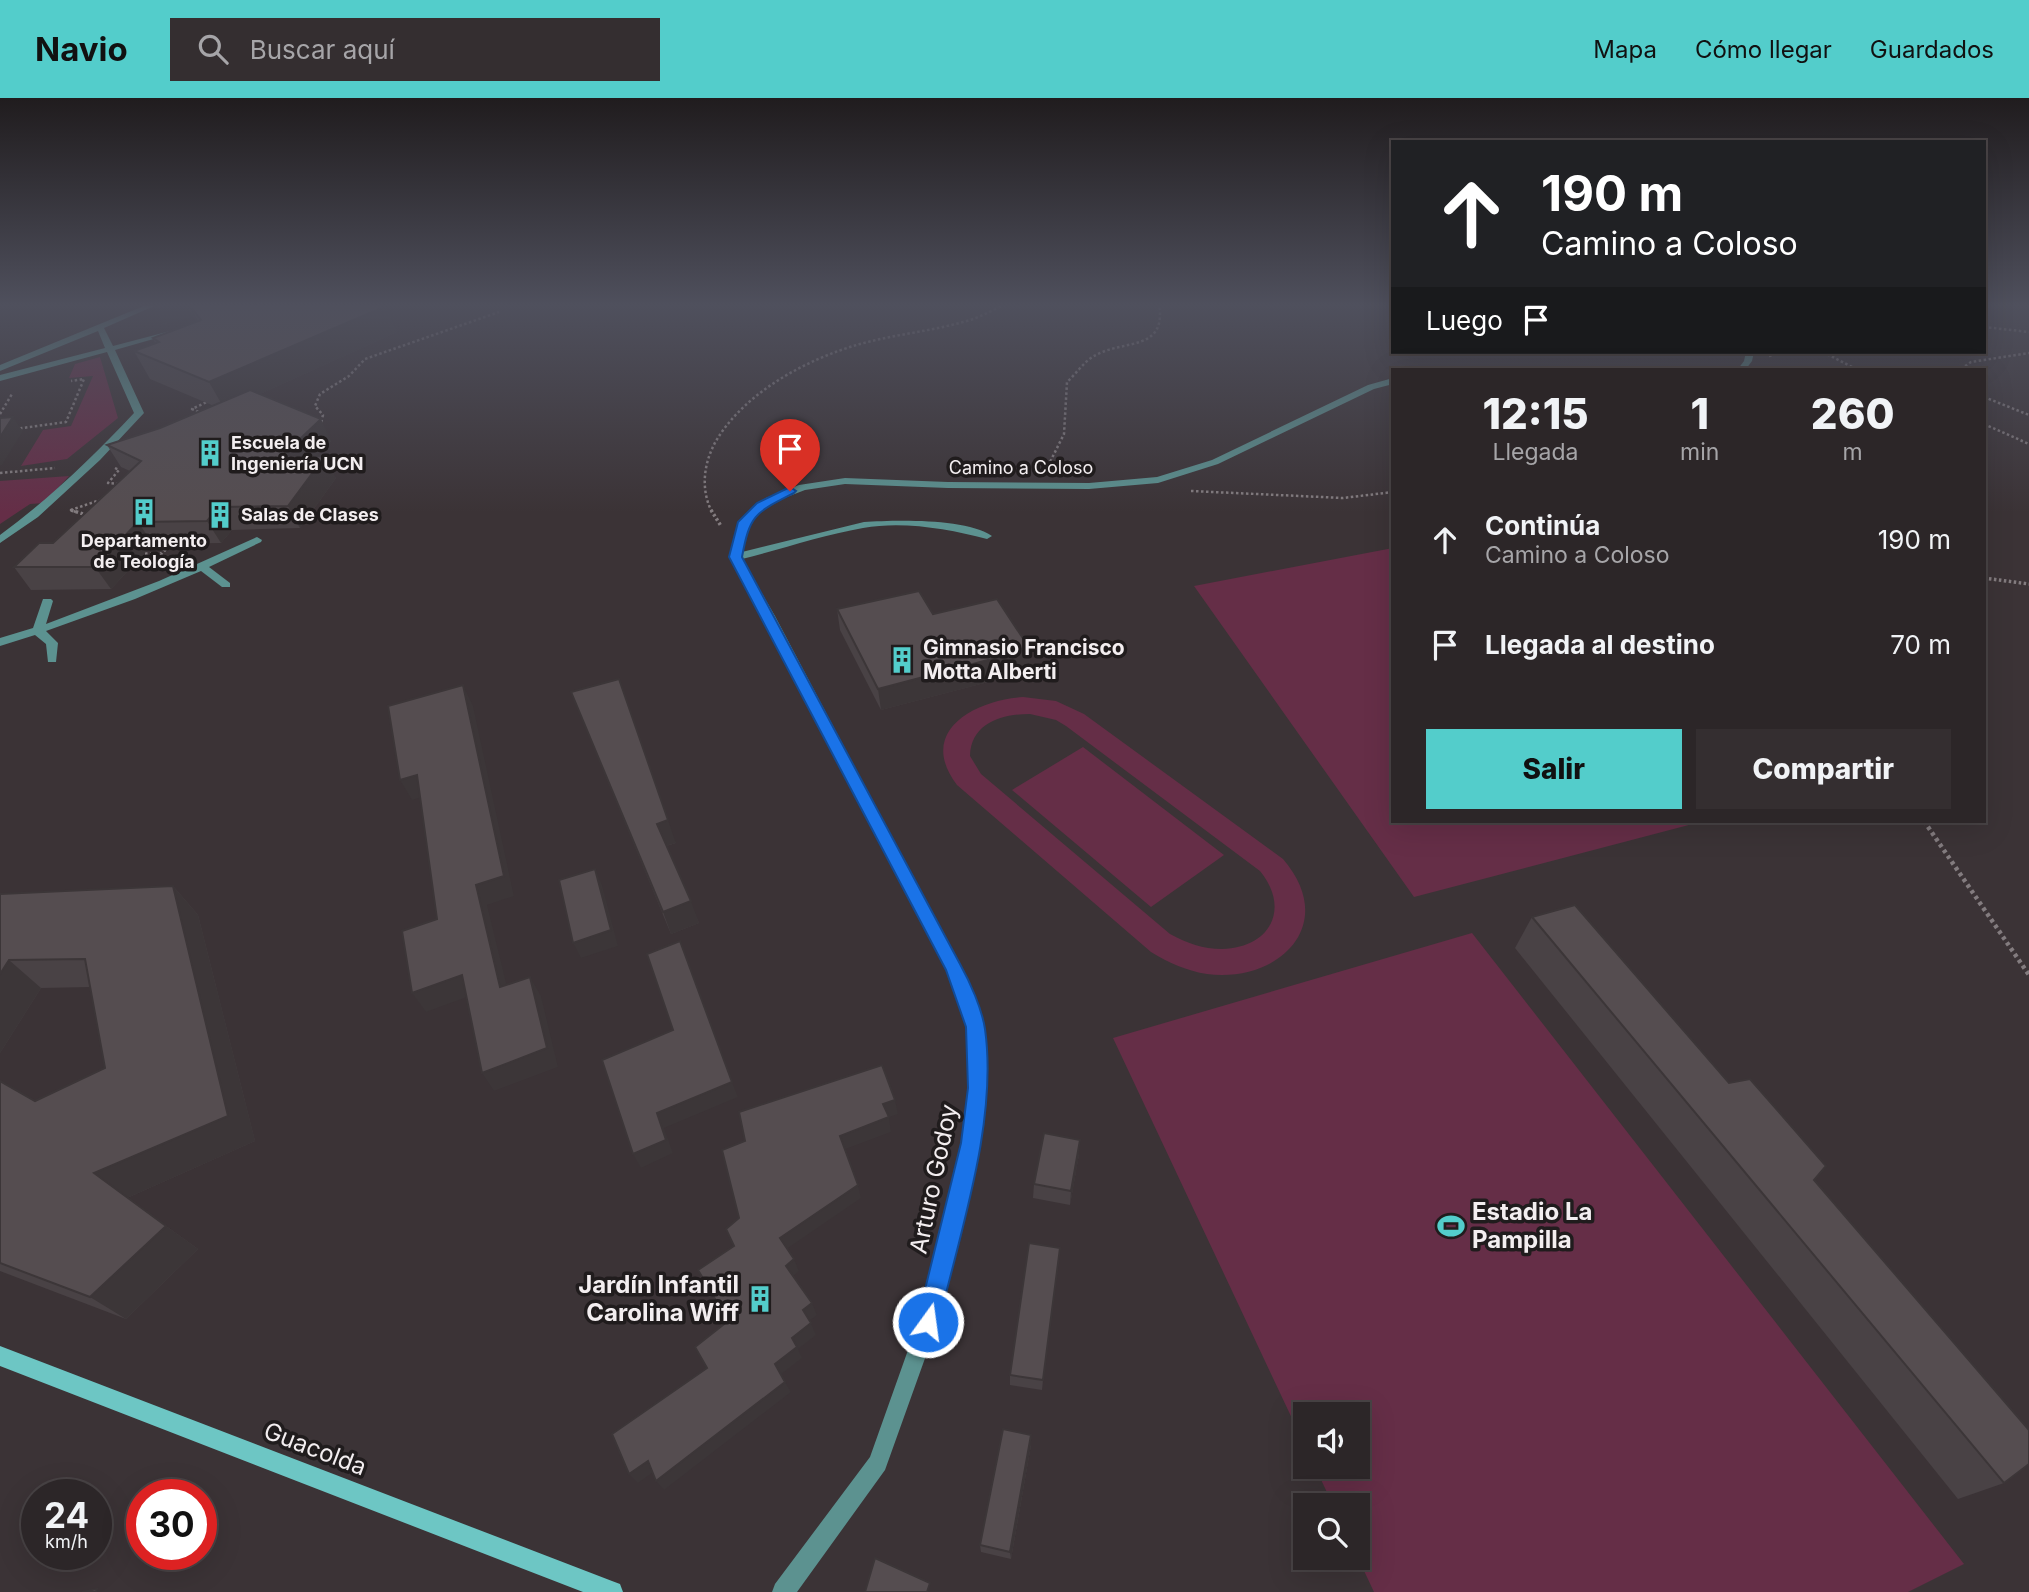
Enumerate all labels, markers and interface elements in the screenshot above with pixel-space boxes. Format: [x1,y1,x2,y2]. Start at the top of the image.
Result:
search box [170,18,660,81]
text: Navio [35,29,128,69]
icon: search [194,30,232,68]
text: Buscar aquí [250,34,395,65]
text: Mapa [1593,35,1657,64]
text: Cómo llegar [1695,35,1832,64]
text: Guardados [1870,35,1994,64]
text: 190 m [1541,164,1683,223]
icon: ahead [1426,168,1517,259]
text: Camino a Coloso [1541,224,1798,263]
icon: arrive [1517,301,1555,339]
text: Luego [1426,305,1503,336]
text: 12:15 [1483,388,1589,439]
text: 1 [1690,388,1709,439]
text: 260 [1811,388,1895,439]
pin [760,419,820,491]
icon: arrive [771,430,809,468]
place label: Escuela de Ingeniería UCN [231,432,363,474]
building icon: Escuela de Ingeniería UCN [195,438,225,468]
text: Llegada [1493,438,1579,466]
text: min [1680,438,1719,466]
text: m [1843,438,1863,466]
street label: Camino a Coloso [949,457,1093,478]
building icon: Departamento de Teología [129,497,159,527]
building icon: Salas de Clases [205,500,235,530]
place label: Salas de Clases [241,504,379,525]
text: Continúa [1485,510,1600,541]
icon: ahead [1426,521,1464,559]
text: 190 m [1878,524,1951,555]
place label: Departamento de Teología [81,530,207,572]
text: Camino a Coloso [1485,541,1670,569]
icon: arrive [1426,626,1464,664]
text: Llegada al destino [1485,629,1715,660]
text: 70 m [1890,629,1951,660]
place label: Gimnasio Francisco Motta Alberti [923,635,1125,684]
building icon: Gimnasio Francisco Motta Alberti [887,645,917,675]
button: Salir [1426,729,1682,809]
button: Compartir [1696,729,1951,809]
street label: Arturo Godoy [904,1101,964,1256]
place label: Estadio La Pampilla [1472,1197,1592,1254]
sports icon: Estadio La Pampilla [1436,1211,1466,1241]
place label: Jardín Infantil Carolina Wiff [578,1270,739,1327]
building icon: Jardín Infantil Carolina Wiff [745,1284,775,1314]
position arrow [891,1285,965,1359]
map controls [1293,1402,1370,1570]
button: sound [1293,1402,1370,1479]
street label: Guacolda [260,1416,371,1481]
speed limit sign: 30 [126,1479,217,1570]
button: search [1293,1493,1370,1570]
text: 24 [44,1494,89,1536]
text: km/h [45,1531,88,1552]

